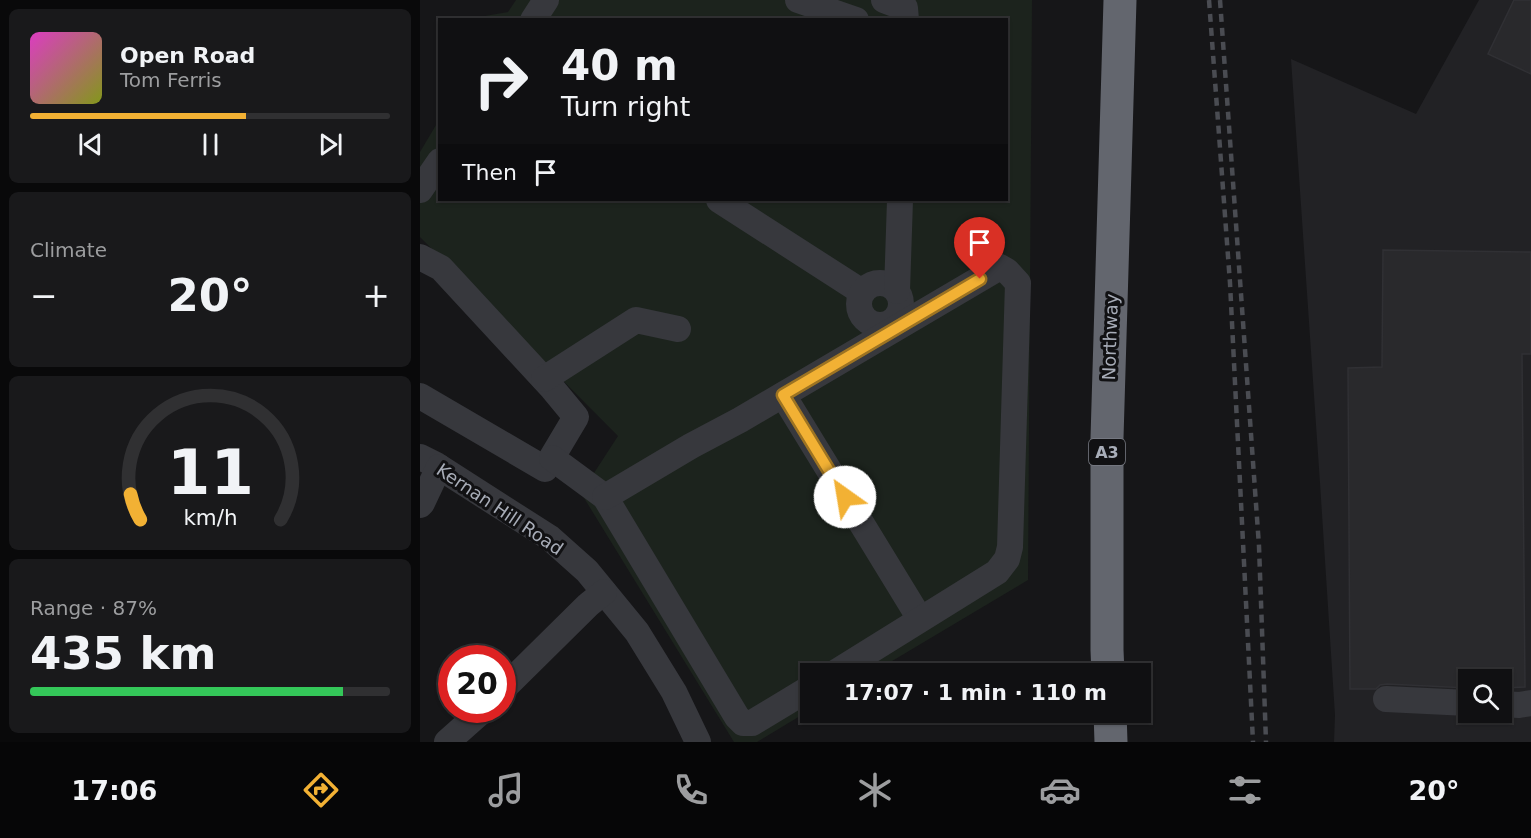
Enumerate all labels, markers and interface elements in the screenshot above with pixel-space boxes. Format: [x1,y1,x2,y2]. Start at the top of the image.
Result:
text: 40 m [561,41,678,90]
icon: right [462,42,540,120]
text: Open Road [120,43,255,68]
text: Tom Ferris [120,68,222,92]
text: Turn right [561,91,690,122]
icon: previous [74,128,107,161]
icon: pause [194,128,227,161]
icon: next [314,128,347,161]
icon: arrive [529,156,562,189]
text: Then [462,160,517,185]
pin [954,217,1005,279]
icon: arrive [963,226,996,259]
text: Climate [30,238,107,262]
text: 20° [167,269,253,322]
text: − [30,276,58,315]
text: + [362,276,390,315]
street label: Northway [1098,293,1122,381]
text: 11 [167,436,253,509]
road number: A3 [1089,439,1125,465]
street label: Kernan Hill Road [433,459,567,559]
position arrow [813,465,877,529]
text: km/h [183,505,237,530]
text: Range · 87% [30,596,157,620]
text: 435 km [30,627,216,680]
speed limit sign: 20 [438,645,516,723]
map controls [1458,669,1512,723]
button: search [1458,669,1512,723]
text: 17:07 · 1 min · 110 m [844,680,1107,705]
icon: directions [300,769,342,811]
icon: music [485,769,527,811]
icon: phone [670,769,712,811]
icon: climate [854,769,896,811]
icon: car [1039,769,1081,811]
icon: filters [1224,769,1266,811]
text: 17:06 [71,775,157,806]
text: 20° [1408,775,1460,806]

